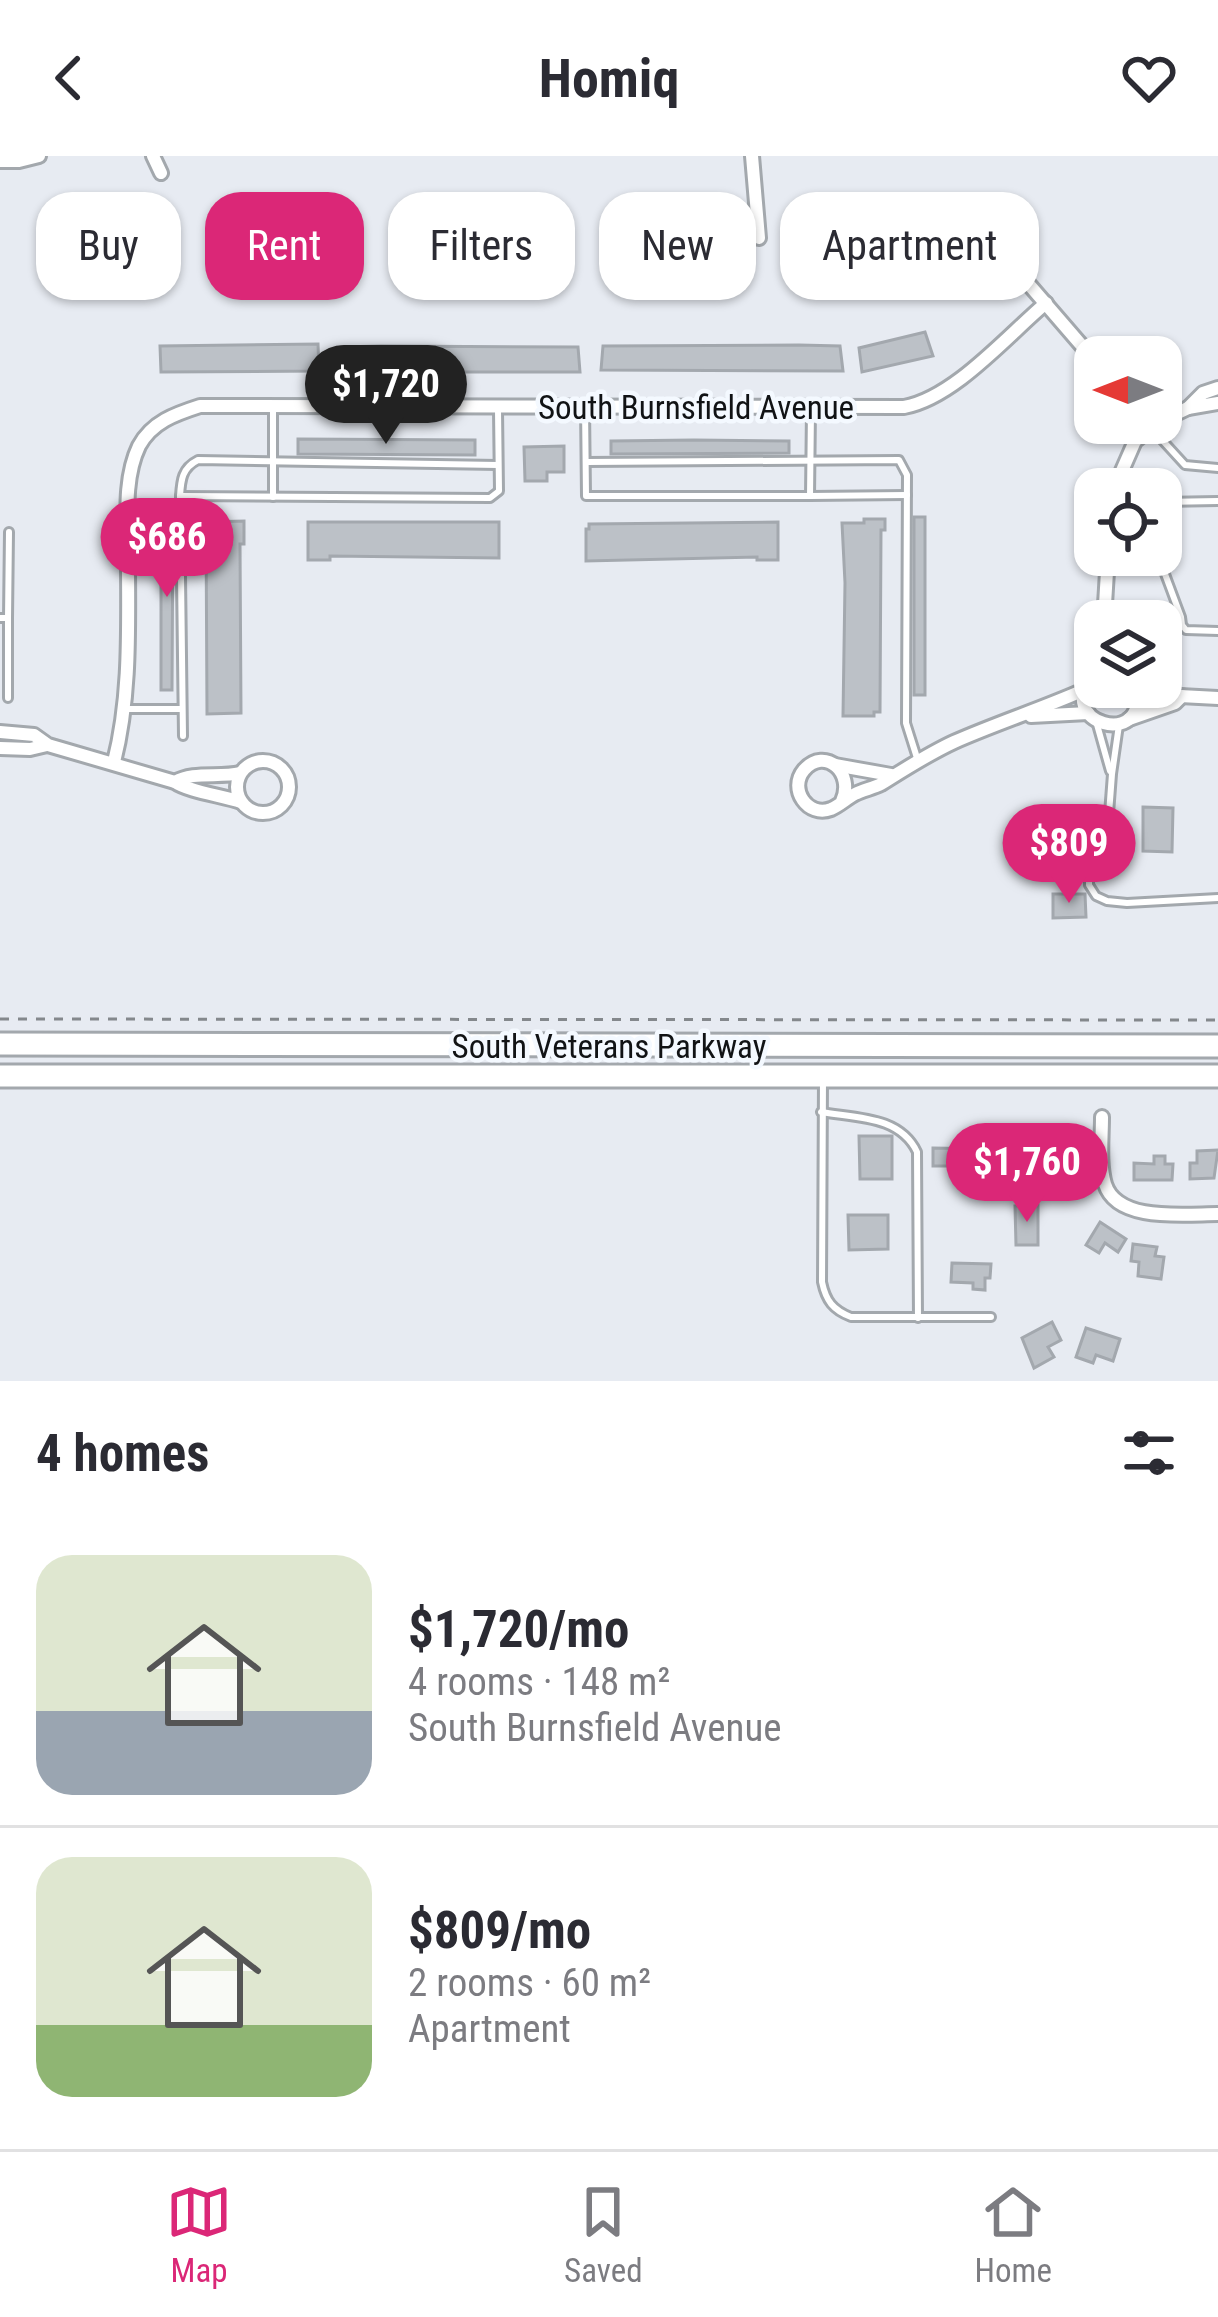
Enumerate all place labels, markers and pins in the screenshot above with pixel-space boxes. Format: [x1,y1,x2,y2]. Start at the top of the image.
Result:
pin: $1,720 [288,345,484,447]
pin: $686 [96,498,238,600]
pin: $809 [998,804,1140,906]
pin: $1,760 [929,1123,1125,1225]

